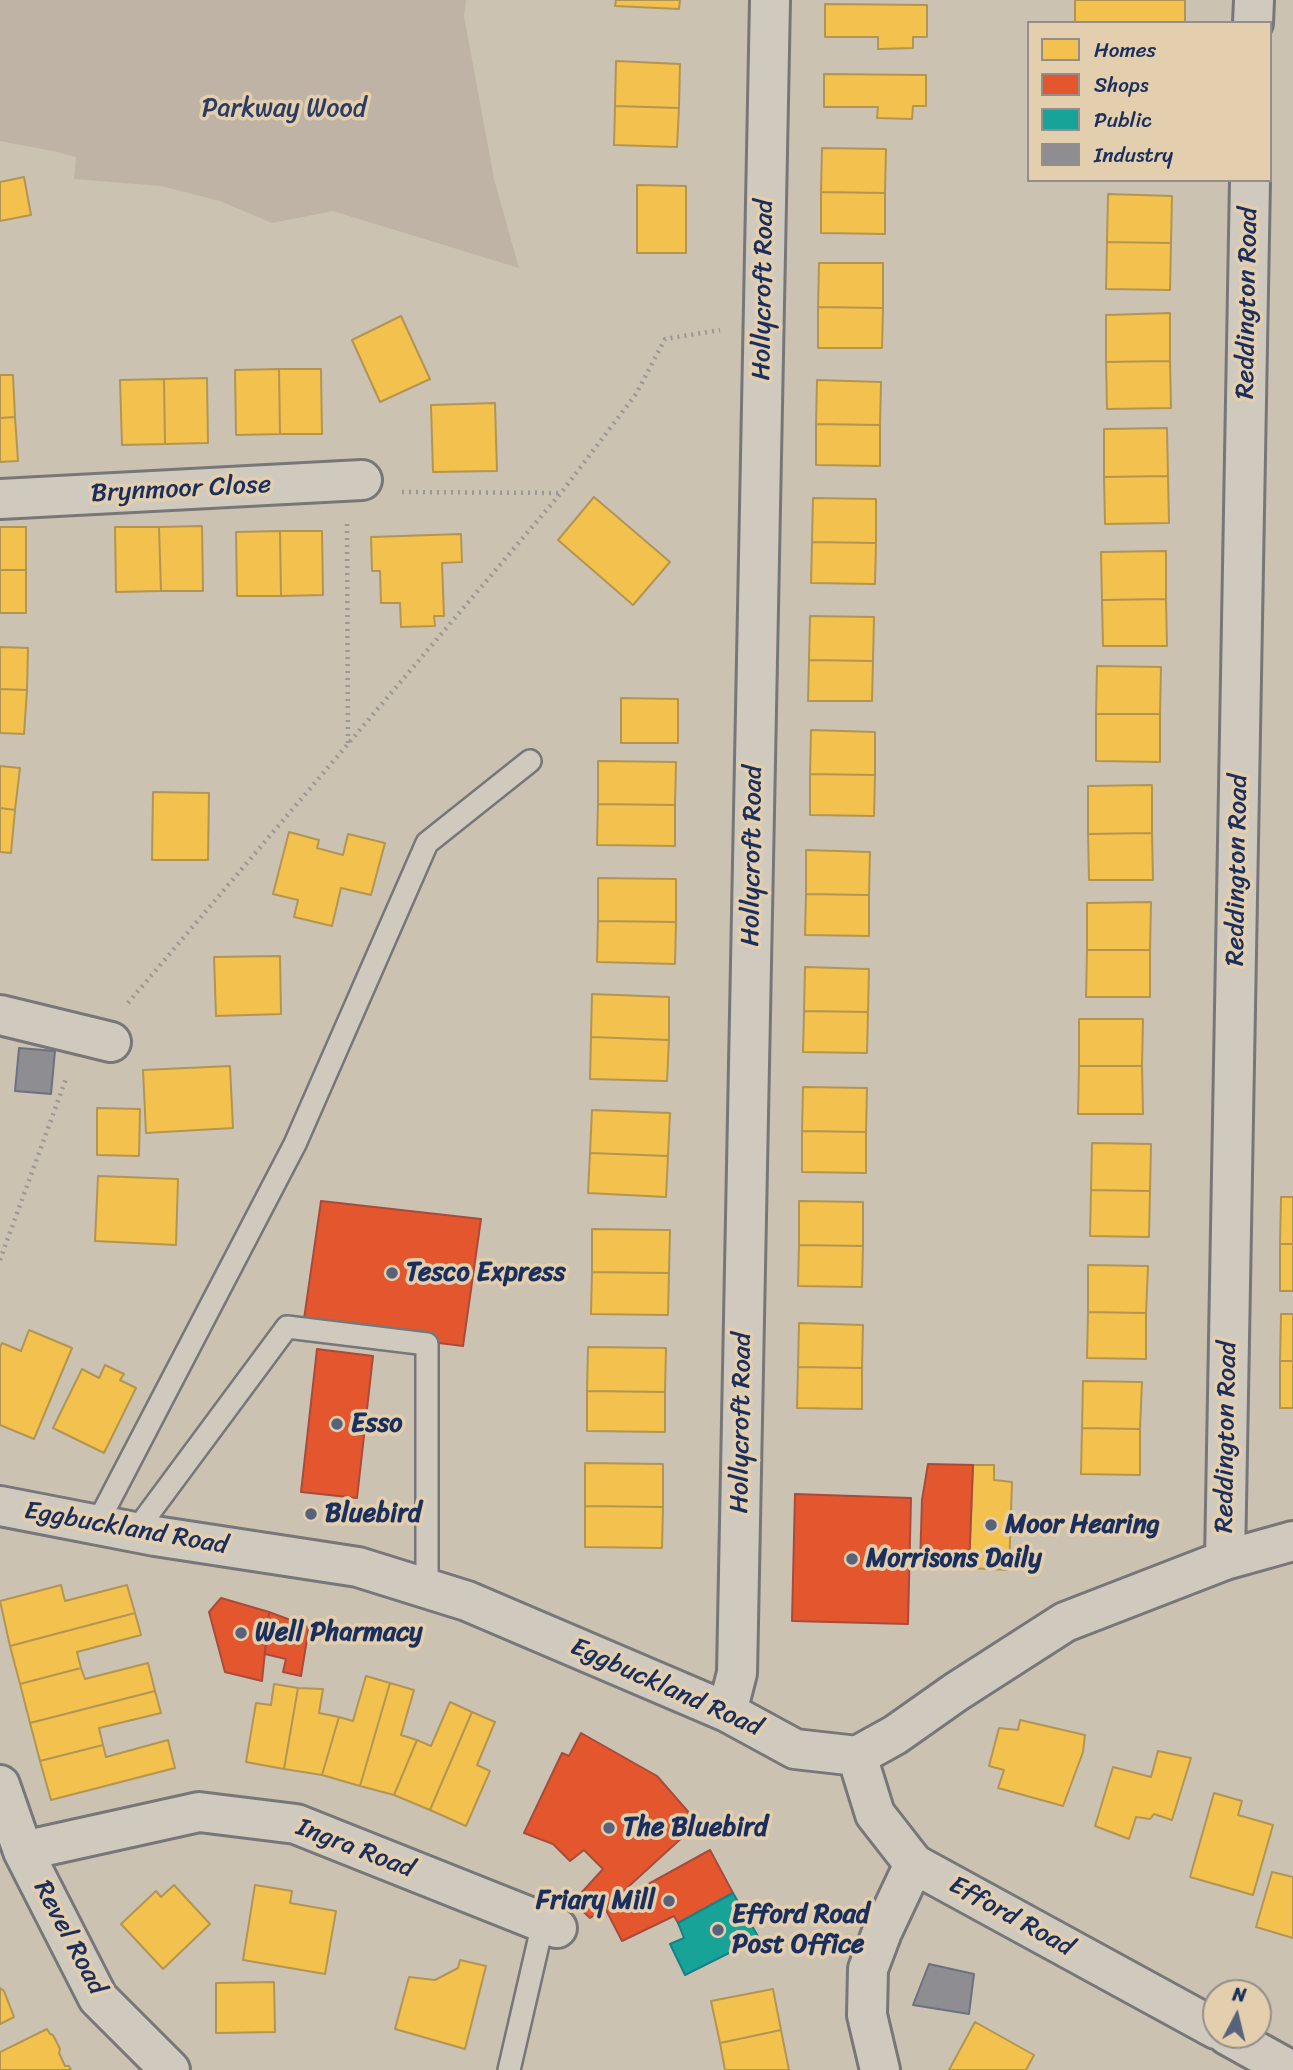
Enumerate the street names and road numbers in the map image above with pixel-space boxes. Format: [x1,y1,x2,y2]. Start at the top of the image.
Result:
street label: Hollycroft Road [747,199,781,381]
street label: Reddington Road [1231,207,1265,399]
street label: Brynmoor Close [90,470,272,510]
street label: Hollycroft Road [736,765,770,947]
street label: Reddington Road [1221,774,1255,966]
street label: Hollycroft Road [725,1332,759,1514]
street label: Reddington Road [1210,1341,1244,1533]
street label: Eggbuckland Road [22,1496,230,1562]
street label: Eggbuckland Road [566,1632,766,1744]
street label: Ingra Road [292,1812,418,1886]
street label: Efford Road [943,1870,1079,1964]
street label: Revel Road [26,1876,112,2000]

